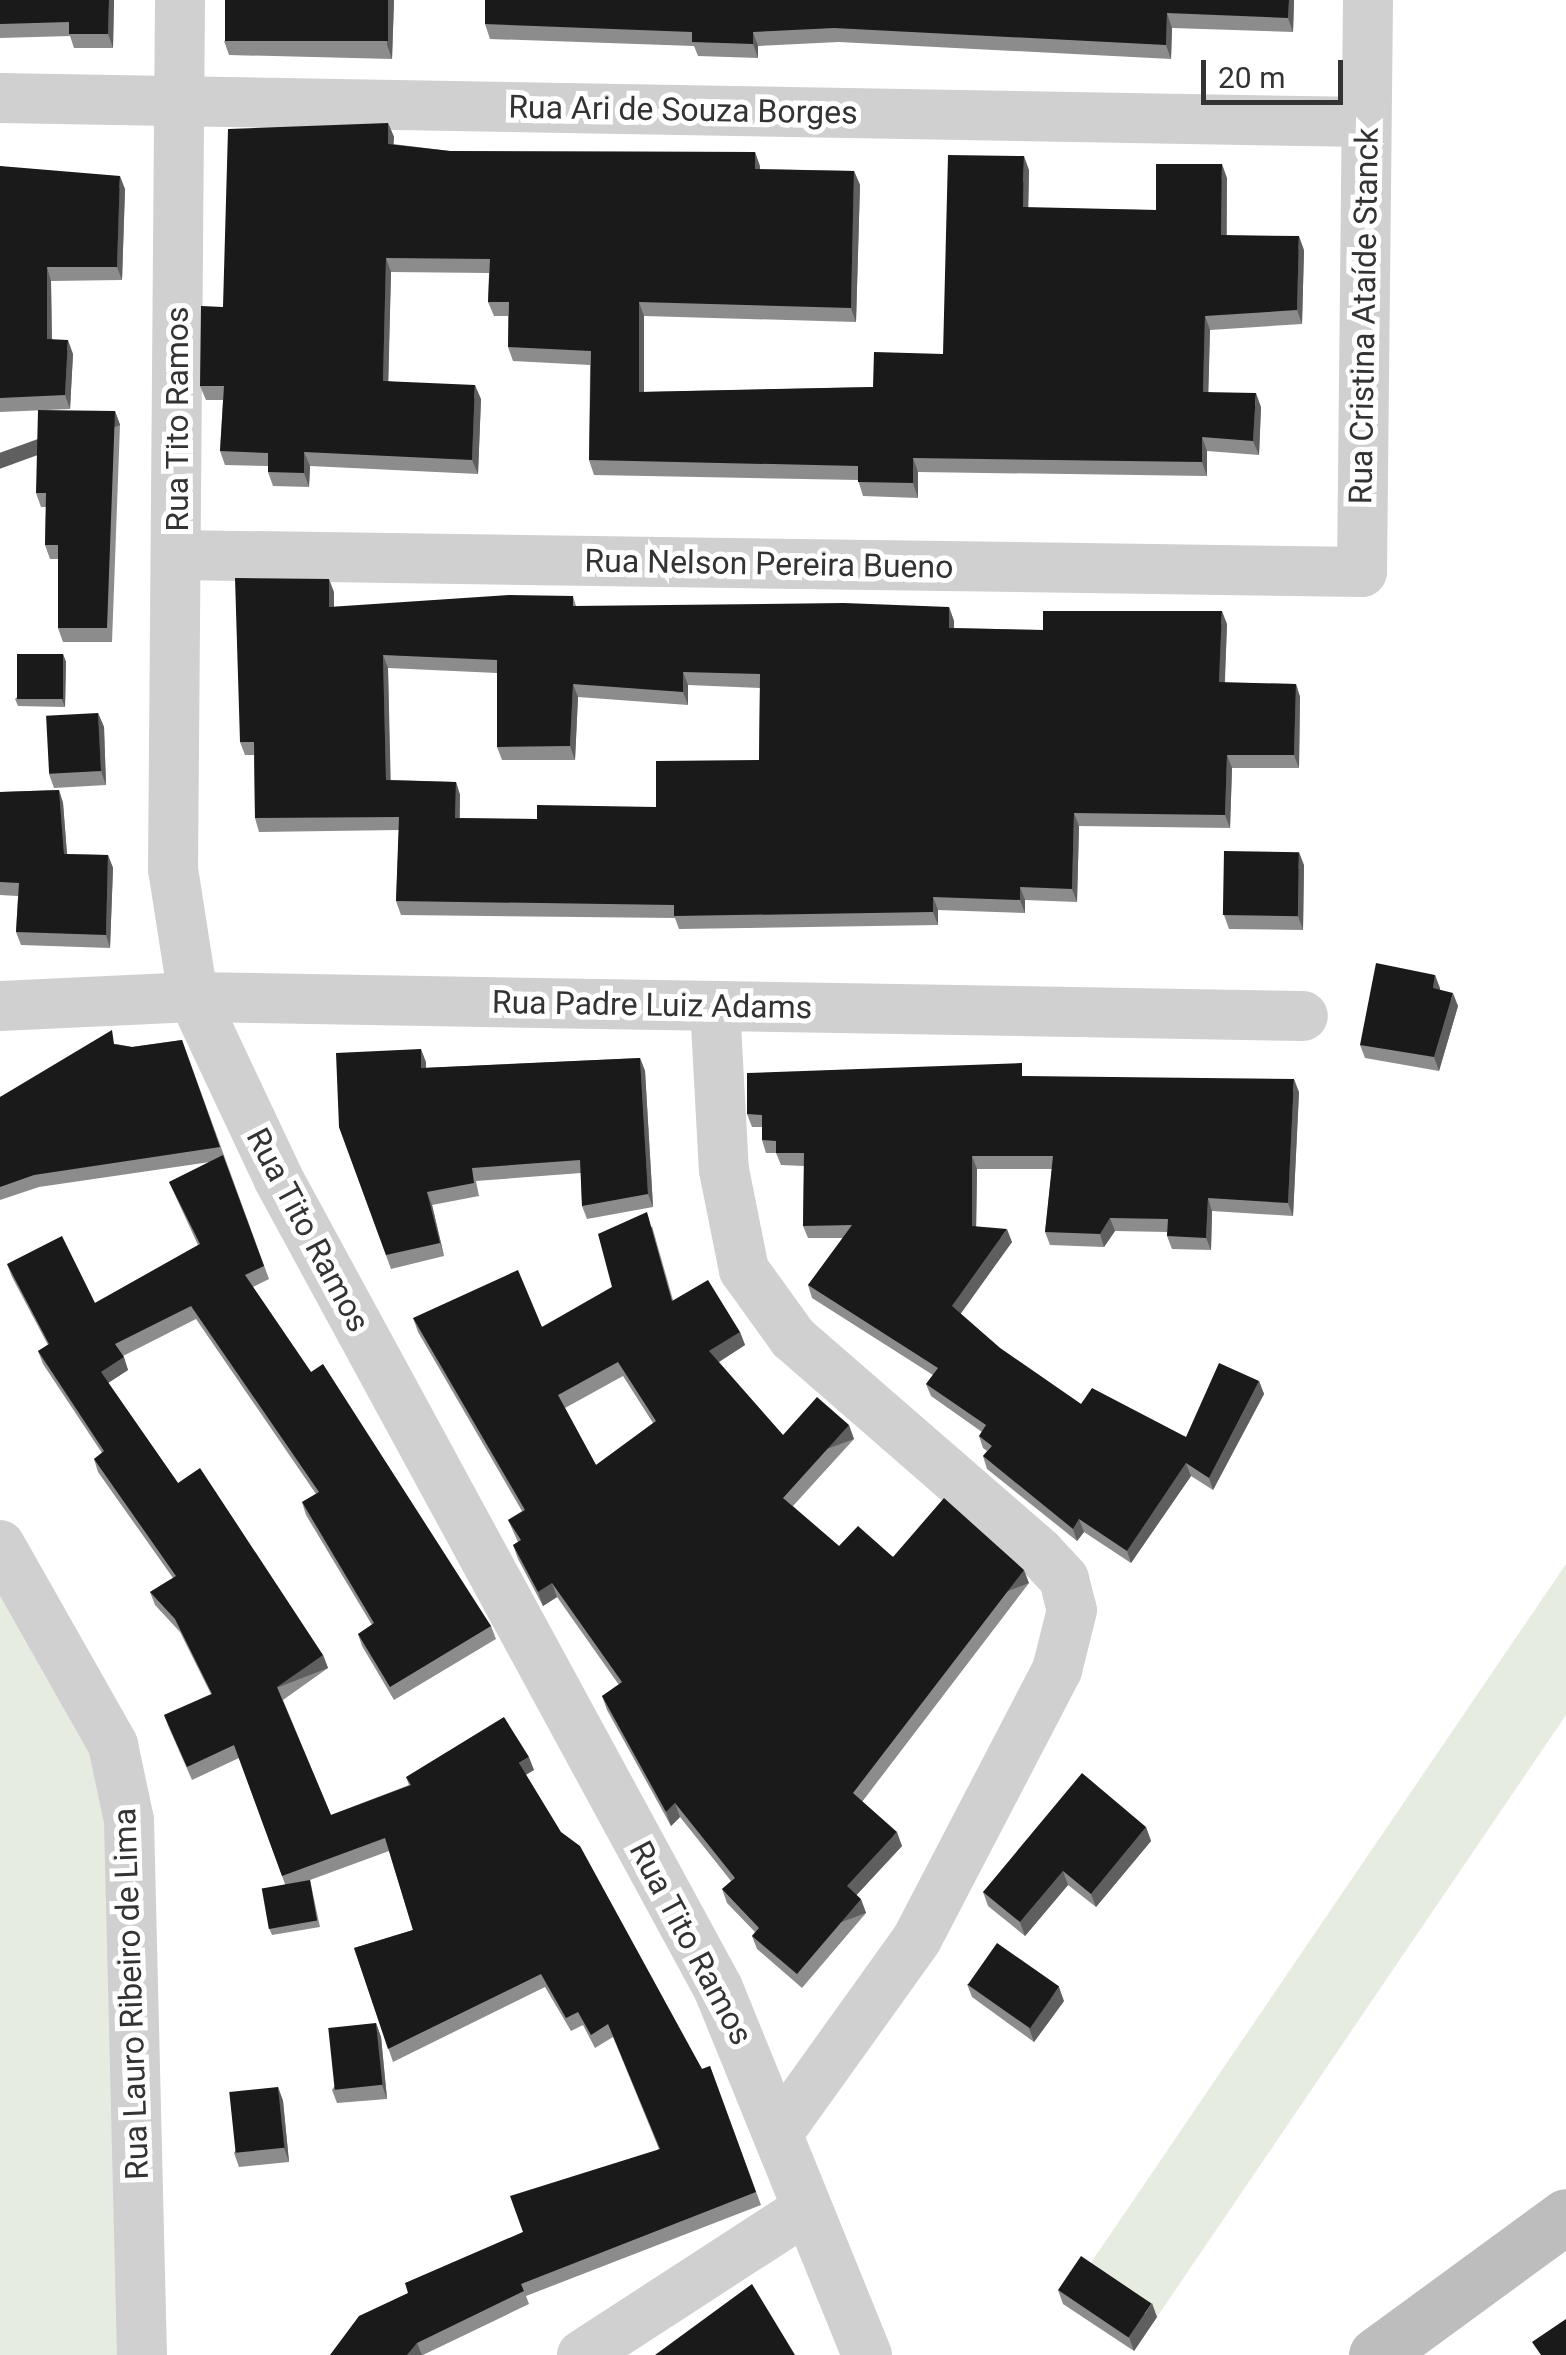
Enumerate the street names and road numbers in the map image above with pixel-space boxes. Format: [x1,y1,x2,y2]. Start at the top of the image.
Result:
street label: Rua Ari de Souza Borges [508,88,858,132]
street label: Rua Cristina Ataíde Stanck [1342,127,1386,505]
street label: Rua Tito Ramos [158,306,196,532]
street label: Rua Nelson Pereira Bueno [584,542,954,586]
street label: Rua Padre Luiz Adams [492,983,812,1027]
street label: Rua Tito Ramos [238,1121,378,1339]
street label: Rua Lauro Ribeiro de Lima [105,1807,157,2181]
street label: Rua Tito Ramos [621,1834,761,2052]

